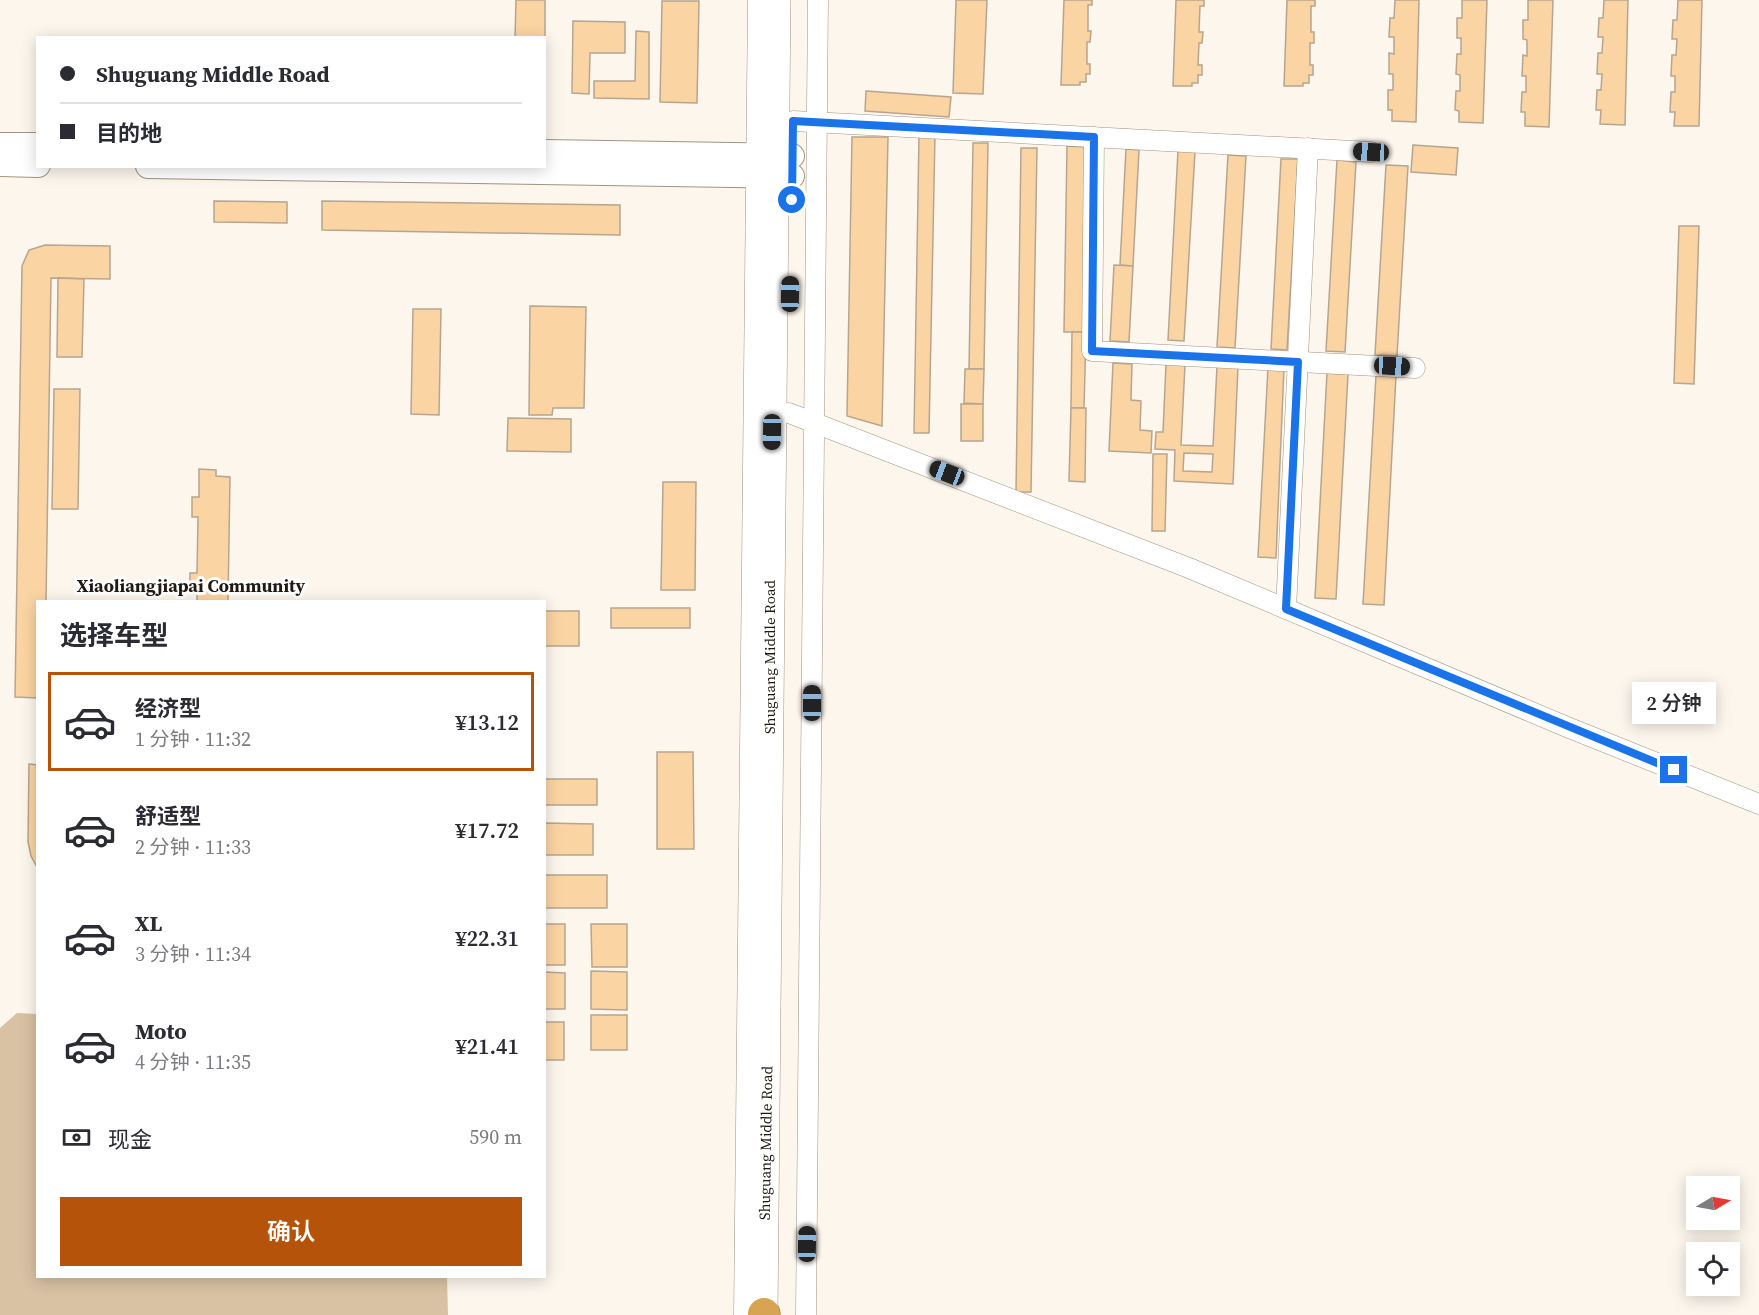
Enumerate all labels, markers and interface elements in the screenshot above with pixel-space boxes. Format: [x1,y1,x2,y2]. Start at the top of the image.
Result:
text: Shuguang Middle Road [96,59,330,89]
text: 目的地 [96,118,162,148]
car [1353,142,1389,162]
route start [778,186,805,213]
car [781,276,799,312]
car [1374,356,1410,376]
car [763,414,781,450]
car [927,458,967,488]
district label: Xiaoliangjiapai Community [77,573,306,598]
street label: Shuguang Middle Road [759,579,780,734]
text: 选择车型 [60,617,168,654]
callout: 2 分钟 [1632,683,1716,725]
car [803,685,821,721]
text: 2 分钟 [1647,689,1701,717]
text: 经济型 [135,693,201,723]
icon: car [63,695,117,749]
text: ¥13.12 [455,707,519,737]
text: 1 分钟 · 11:32 [135,725,251,753]
route end [1660,756,1687,783]
text: 舒适型 [135,801,201,831]
icon: car [63,803,117,857]
text: ¥17.72 [455,815,519,845]
text: 2 分钟 · 11:33 [135,833,251,861]
text: XL [135,908,162,938]
icon: car [63,911,117,965]
text: ¥22.31 [455,923,519,953]
text: 3 分钟 · 11:34 [135,940,251,968]
text: Moto [135,1016,187,1046]
icon: car [63,1019,117,1073]
text: ¥21.41 [455,1031,519,1061]
text: 4 分钟 · 11:35 [135,1048,251,1076]
street label: Shuguang Middle Road [754,1065,777,1220]
icon: cash [60,1121,93,1154]
text: 590 m [469,1123,522,1151]
text: 现金 [108,1124,152,1154]
north arrow [1686,1176,1740,1230]
map controls [1686,1176,1740,1296]
button: 确认 [60,1197,522,1266]
car [798,1226,816,1262]
button: locate [1686,1242,1740,1296]

